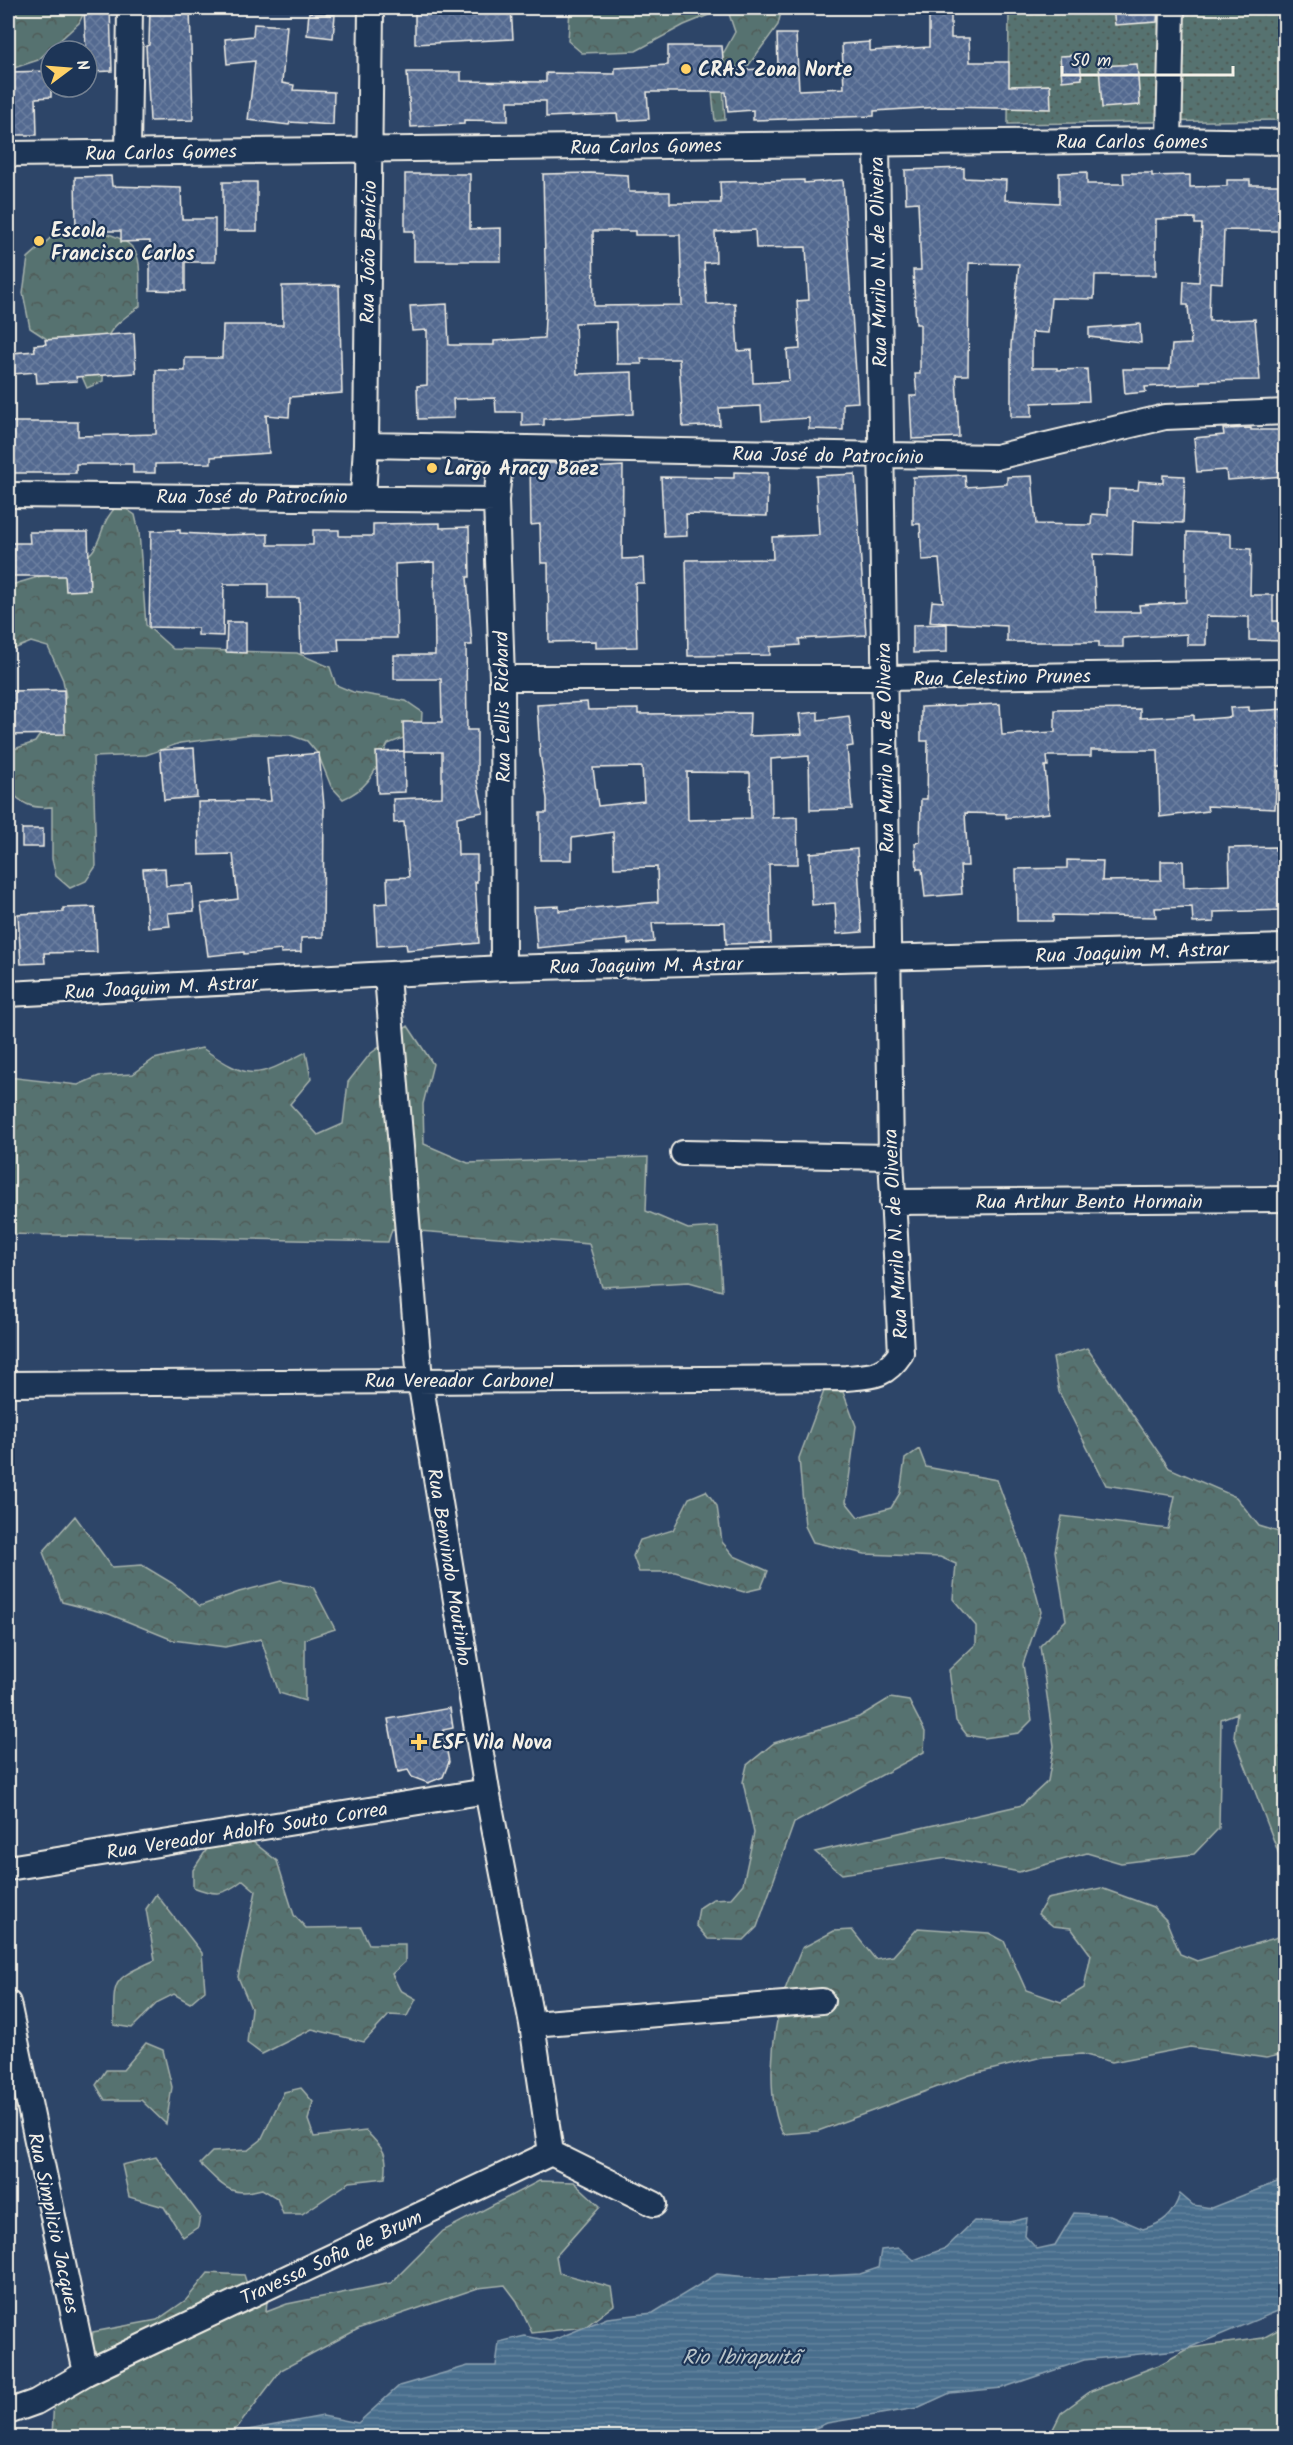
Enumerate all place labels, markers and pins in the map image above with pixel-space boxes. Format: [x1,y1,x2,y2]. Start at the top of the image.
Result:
place label: CRAS Zona Norte [698,55,853,87]
marker: CRAS Zona Norte [679,62,693,76]
place label: Escola Francisco Carlos [51,216,195,271]
marker: Escola Francisco Carlos [32,234,46,248]
place label: Largo Aracy Baez [444,454,599,486]
marker: Largo Aracy Baez [425,461,439,475]
place label: ESF Vila Nova [432,1728,552,1760]
marker: ESF Vila Nova [410,1733,428,1751]

